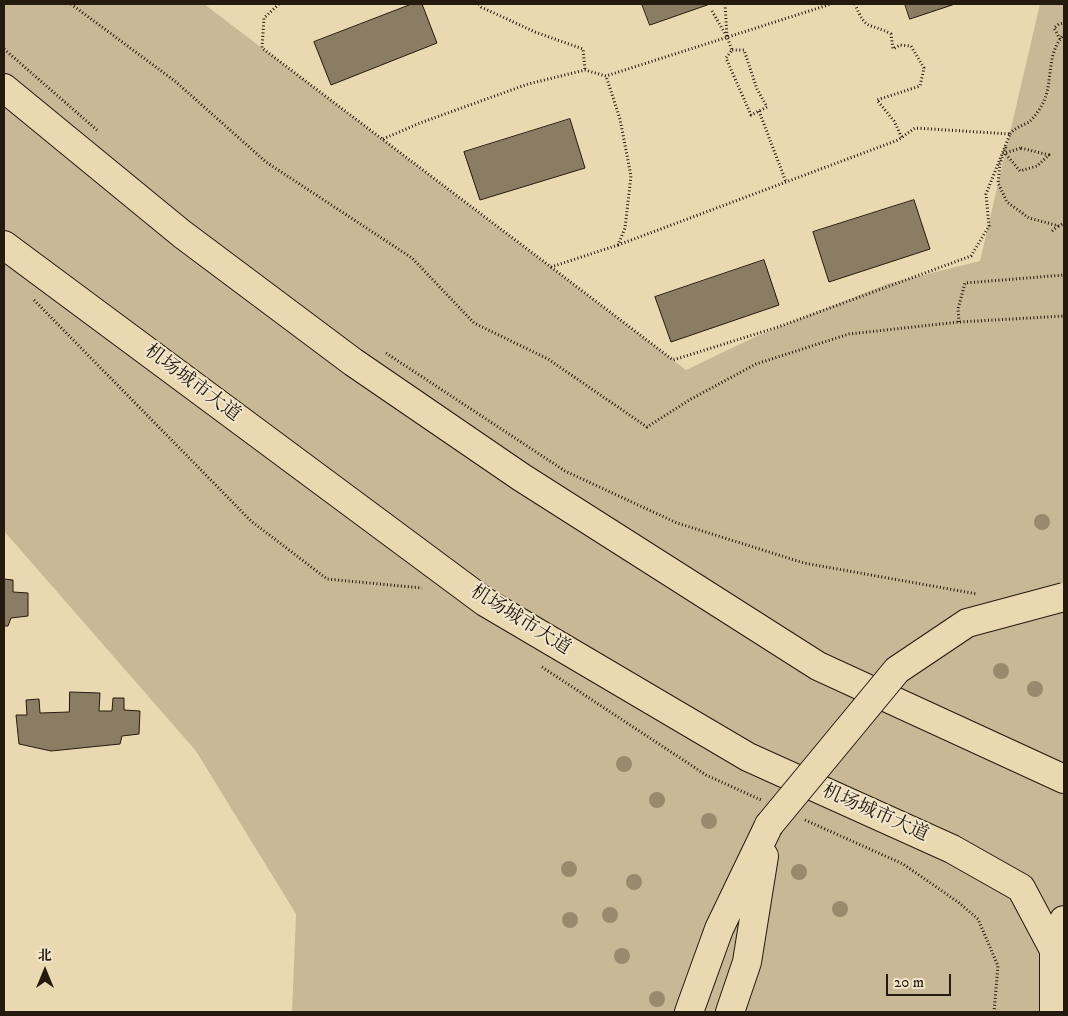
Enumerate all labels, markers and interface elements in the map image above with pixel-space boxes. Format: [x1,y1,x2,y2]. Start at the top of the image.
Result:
street label: 机场城市大道 [140,341,244,427]
street label: 机场城市大道 [466,581,574,661]
street label: 机场城市大道 [818,780,932,848]
north arrow [20,946,70,996]
text: 北 [38,947,52,965]
scale bar [888,964,953,996]
text: 20 m [894,973,924,992]

